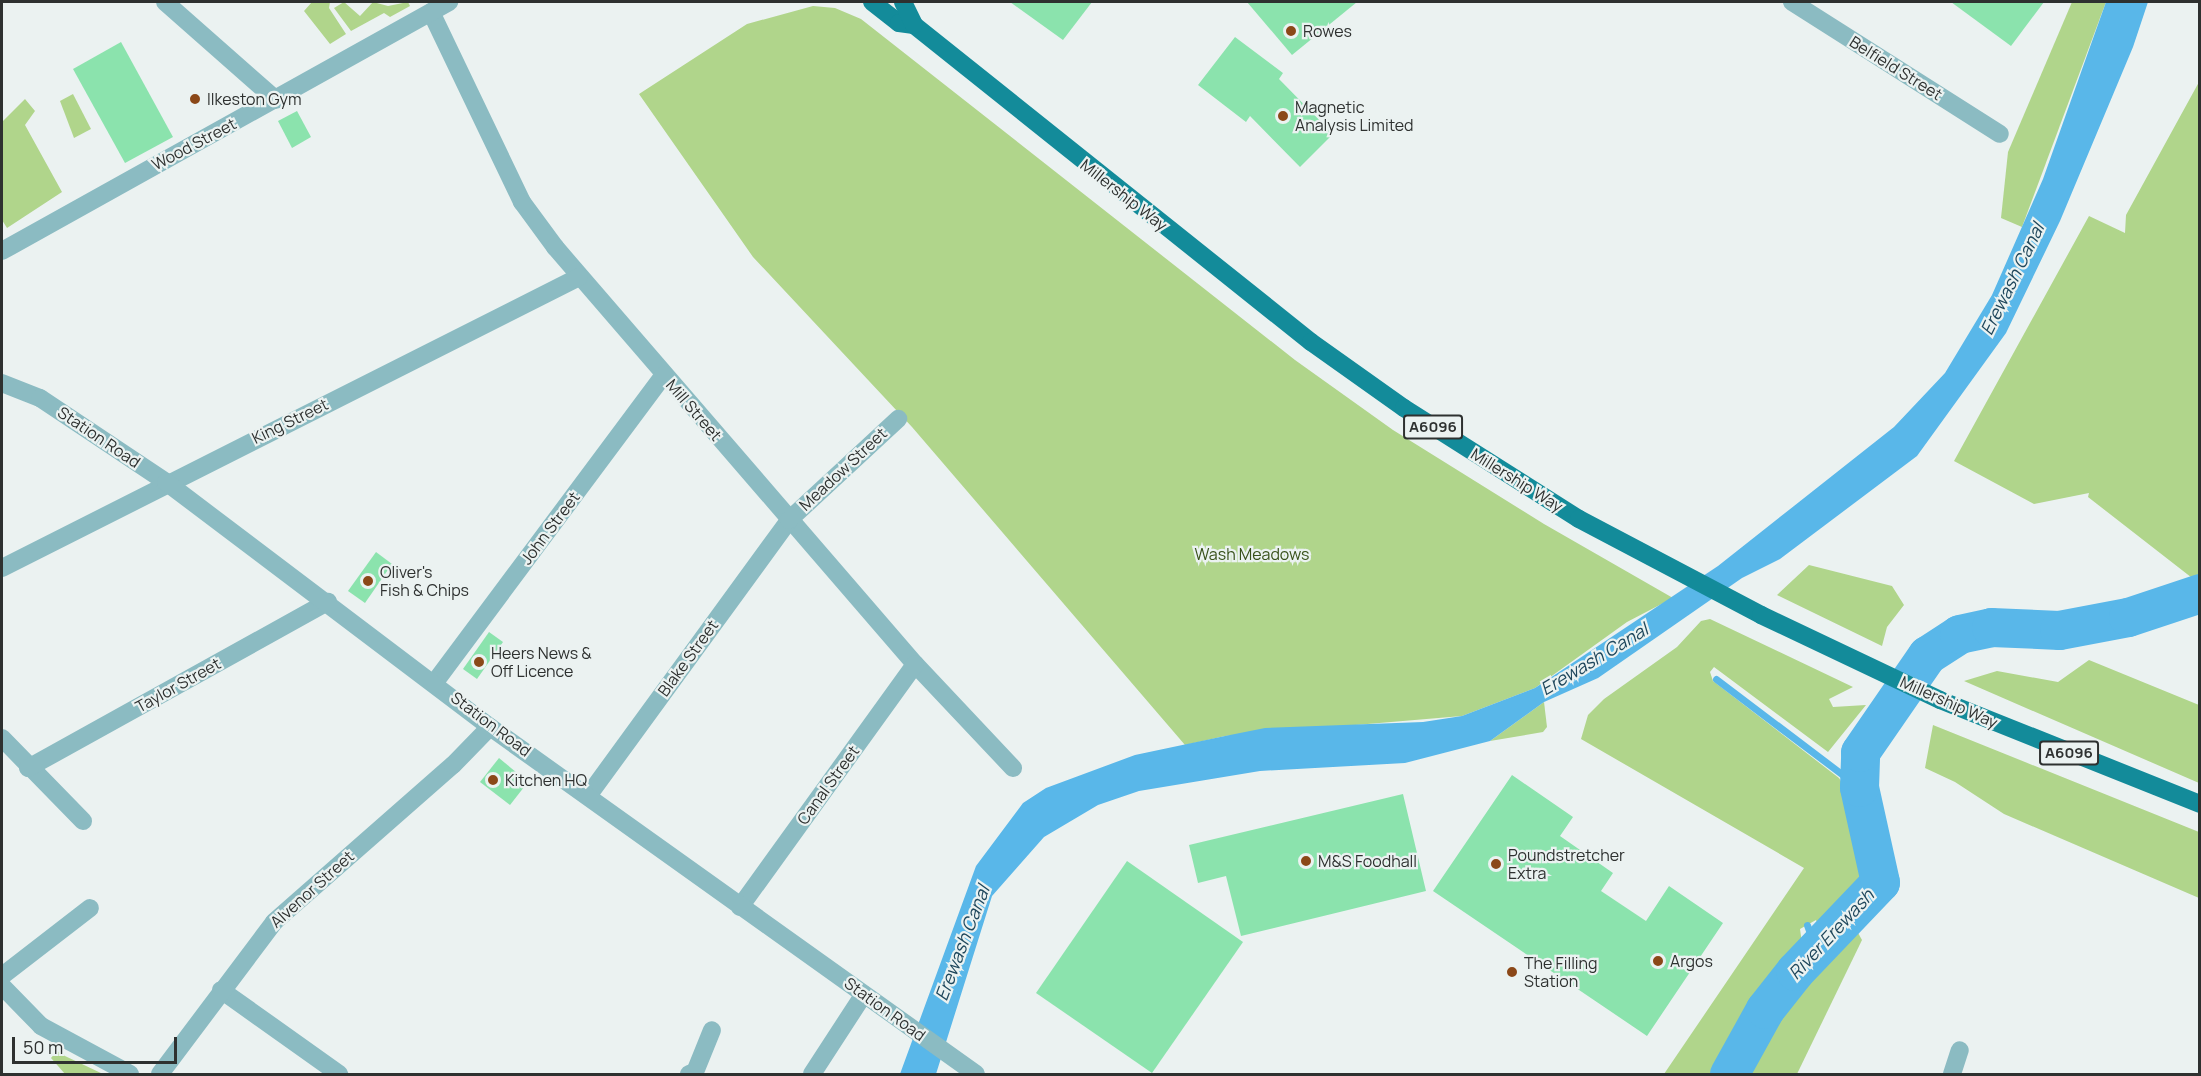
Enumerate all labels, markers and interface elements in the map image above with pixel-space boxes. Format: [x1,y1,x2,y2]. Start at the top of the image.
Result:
place label: Rowes [1303,21,1352,41]
marker: Rowes [1284,24,1298,38]
street label: Belfield Street [1846,32,1946,104]
place label: Ilkeston Gym [207,89,302,109]
marker: Ilkeston Gym [188,92,202,106]
place label: Magnetic Analysis Limited [1295,97,1414,135]
marker: Magnetic Analysis Limited [1276,109,1290,123]
street label: Wood Street [149,114,239,174]
street label: Millership Way [1077,155,1171,235]
water label: Erewash Canal [1976,220,2048,338]
street label: Mill Street [662,375,726,445]
street label: King Street [249,394,331,448]
street label: Station Road [54,402,144,472]
road number: A6096 [1403,415,1463,439]
street label: Meadow Street [795,424,891,514]
street label: Millership Way [1467,444,1567,516]
street label: John Street [516,488,584,568]
park label: Wash Meadows [1195,544,1309,564]
place label: Oliver's Fish & Chips [380,562,469,600]
marker: Oliver's Fish & Chips [361,574,375,588]
street label: Blake Street [654,616,722,700]
water label: Erewash Canal [1536,618,1652,700]
place label: Heers News & Off Licence [491,643,592,681]
street label: Taylor Street [132,654,224,716]
marker: Heers News & Off Licence [472,655,486,669]
street label: Millership Way [1897,672,2001,732]
street label: Station Road [447,688,535,760]
road number: A6096 [2039,741,2099,765]
street label: Canal Street [793,742,863,828]
place label: Kitchen HQ [505,770,587,790]
marker: Kitchen HQ [486,773,500,787]
place label: Poundstretcher Extra [1508,845,1625,883]
street label: Alvenor Street [266,847,358,931]
place label: M&S Foodhall [1318,851,1417,871]
marker: M&S Foodhall [1299,854,1313,868]
marker: Poundstretcher Extra [1489,857,1503,871]
water label: Erewash Canal [930,882,994,1004]
water label: River Erewash [1784,885,1878,983]
place label: Argos [1670,951,1713,971]
place label: The Filling Station [1524,953,1598,991]
marker: Argos [1651,954,1665,968]
marker: The Filling Station [1505,965,1519,979]
street label: Station Road [841,973,929,1045]
scale bar [15,1025,180,1063]
text: 50 m [23,1035,63,1059]

